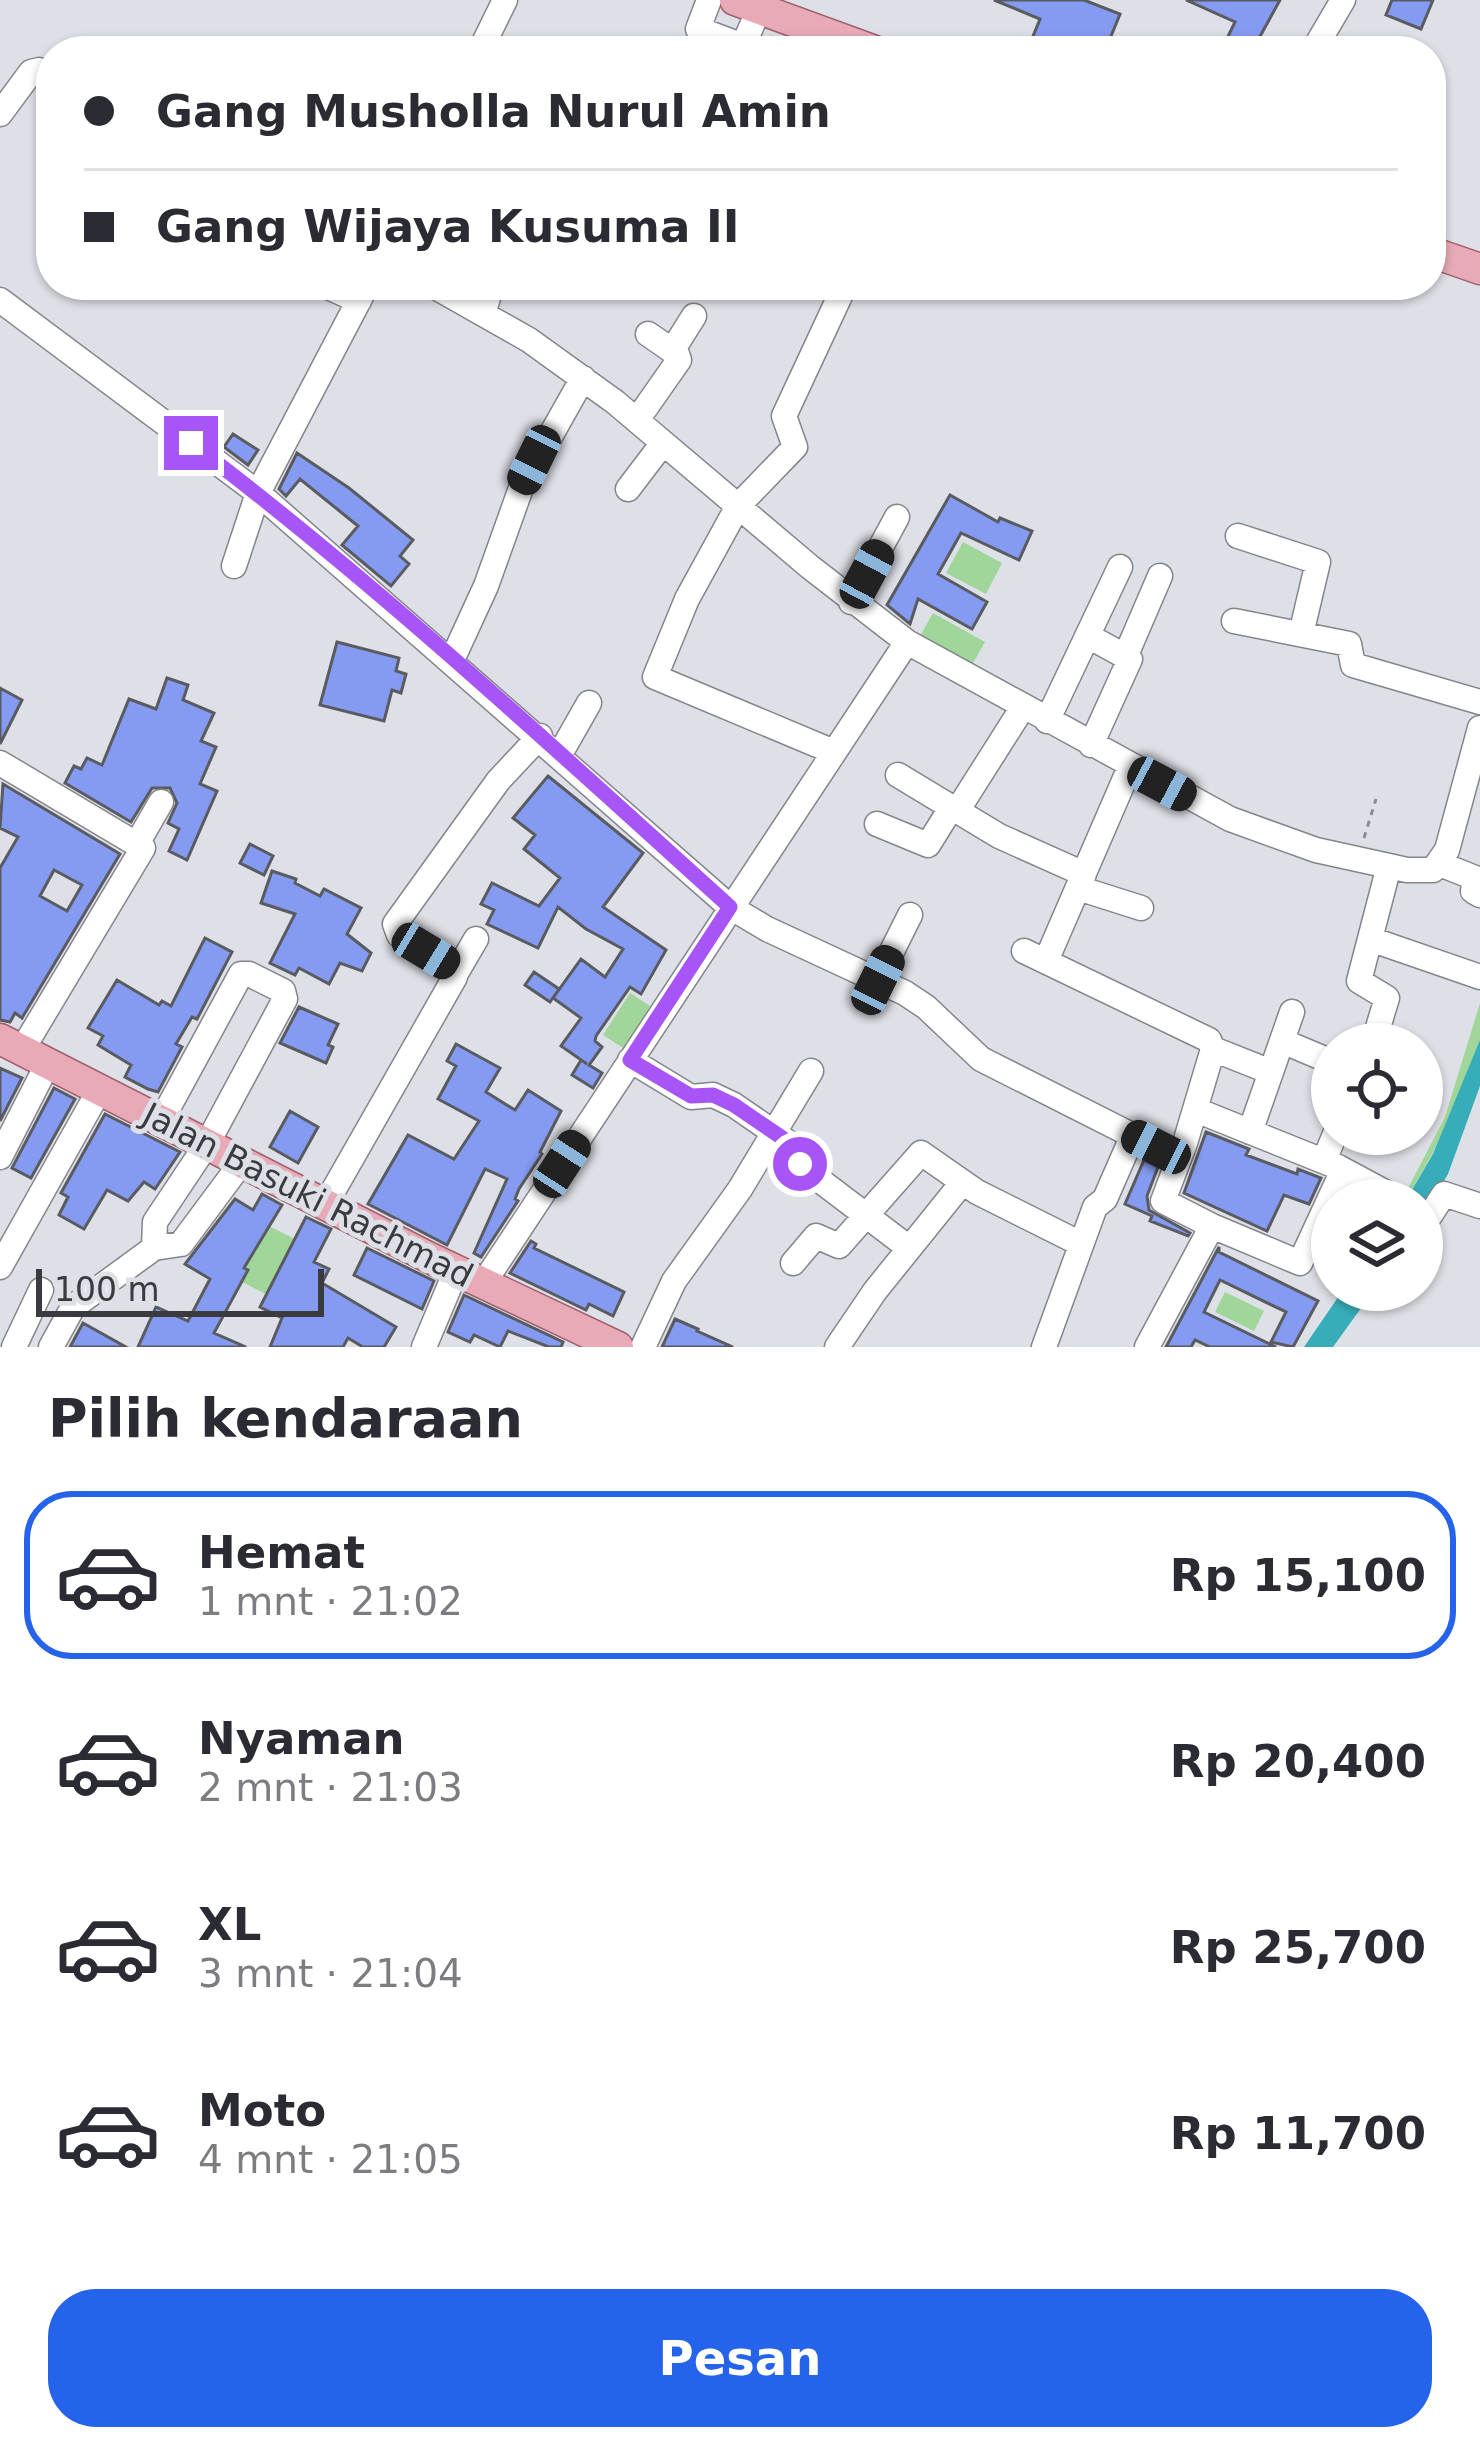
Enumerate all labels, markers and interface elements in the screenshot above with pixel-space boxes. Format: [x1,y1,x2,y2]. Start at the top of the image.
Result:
text: Gang Musholla Nurul Amin [156,85,831,138]
text: Gang Wijaya Kusuma II [156,200,739,253]
route end [164,416,218,470]
car [502,420,566,500]
car [834,534,900,614]
car [1122,751,1202,817]
car [386,917,466,985]
car [846,940,910,1020]
map controls [1311,1023,1443,1311]
button: locate [1311,1023,1443,1155]
street label: Jalan Basuki Rachmad [135,1094,480,1295]
car [1116,1115,1196,1179]
car [527,1124,597,1204]
route start [773,1137,827,1191]
button: layers [1311,1179,1443,1311]
scale bar [36,1263,324,1316]
text: 100 m [54,1270,160,1309]
text: Pilih kendaraan [48,1387,523,1450]
icon: car [54,1521,162,1629]
text: Hemat [198,1526,365,1579]
text: Rp 15,100 [1170,1549,1426,1602]
text: 1 mnt · 21:02 [198,1579,463,1624]
icon: car [54,1707,162,1815]
text: Nyaman [198,1712,405,1765]
text: Rp 20,400 [1170,1735,1426,1788]
text: 2 mnt · 21:03 [198,1765,463,1810]
icon: car [54,1893,162,2001]
text: XL [198,1898,261,1951]
text: Rp 25,700 [1170,1921,1426,1974]
text: 3 mnt · 21:04 [198,1951,463,1996]
icon: car [54,2079,162,2187]
text: Moto [198,2084,326,2137]
text: Rp 11,700 [1170,2107,1426,2160]
text: 4 mnt · 21:05 [198,2137,463,2182]
button: Pesan [48,2289,1432,2427]

